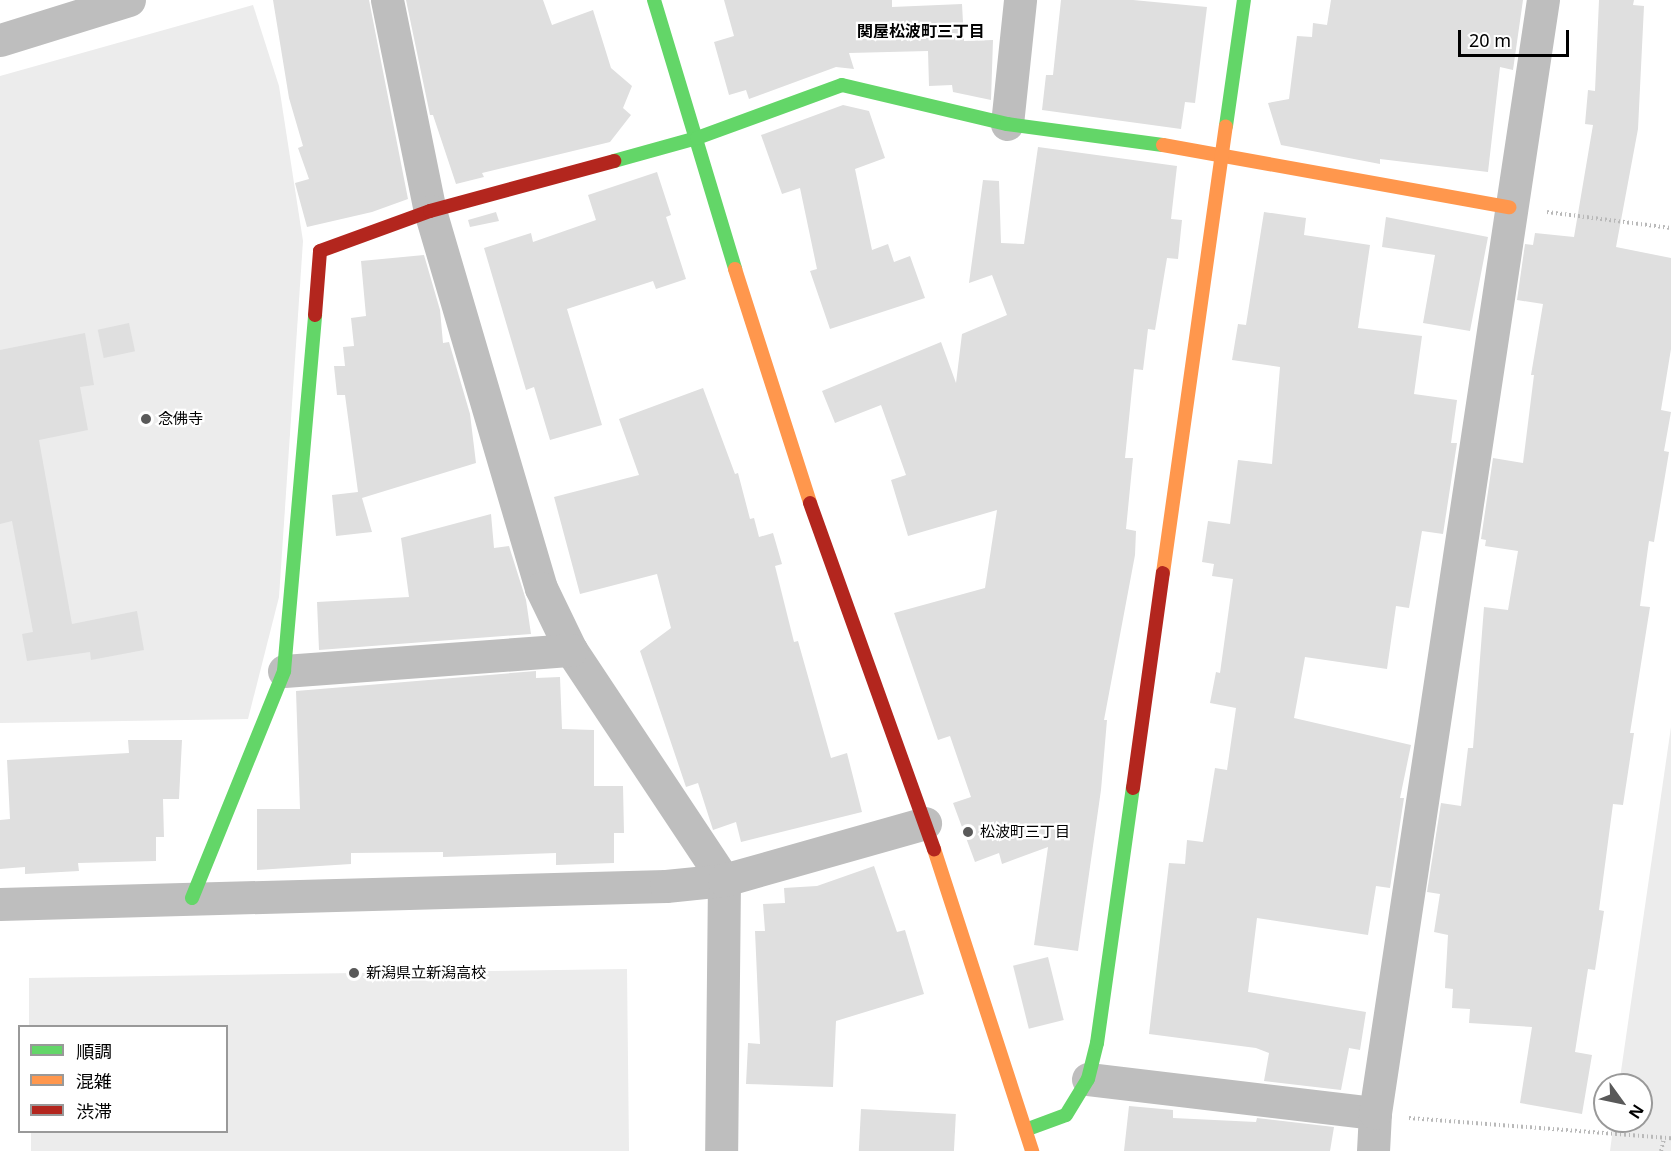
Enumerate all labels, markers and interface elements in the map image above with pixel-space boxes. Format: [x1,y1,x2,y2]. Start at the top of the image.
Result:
scale bar [1461,18,1572,56]
district label: 関屋松波町三丁目 [857,21,985,41]
text: 20 m [1469,28,1511,52]
place label: 念佛寺 [158,410,203,428]
marker: 念佛寺 [139,412,153,426]
place label: 松波町三丁目 [980,823,1070,841]
marker: 松波町三丁目 [961,825,975,839]
place label: 新潟県立新潟高校 [366,964,486,982]
marker: 新潟県立新潟高校 [347,966,361,980]
legend [18,1025,228,1133]
text: 順調 [76,1039,112,1063]
text: 混雑 [76,1069,112,1093]
north arrow [1593,1073,1653,1133]
text: 渋滞 [76,1099,112,1123]
text: N [1624,1100,1649,1123]

